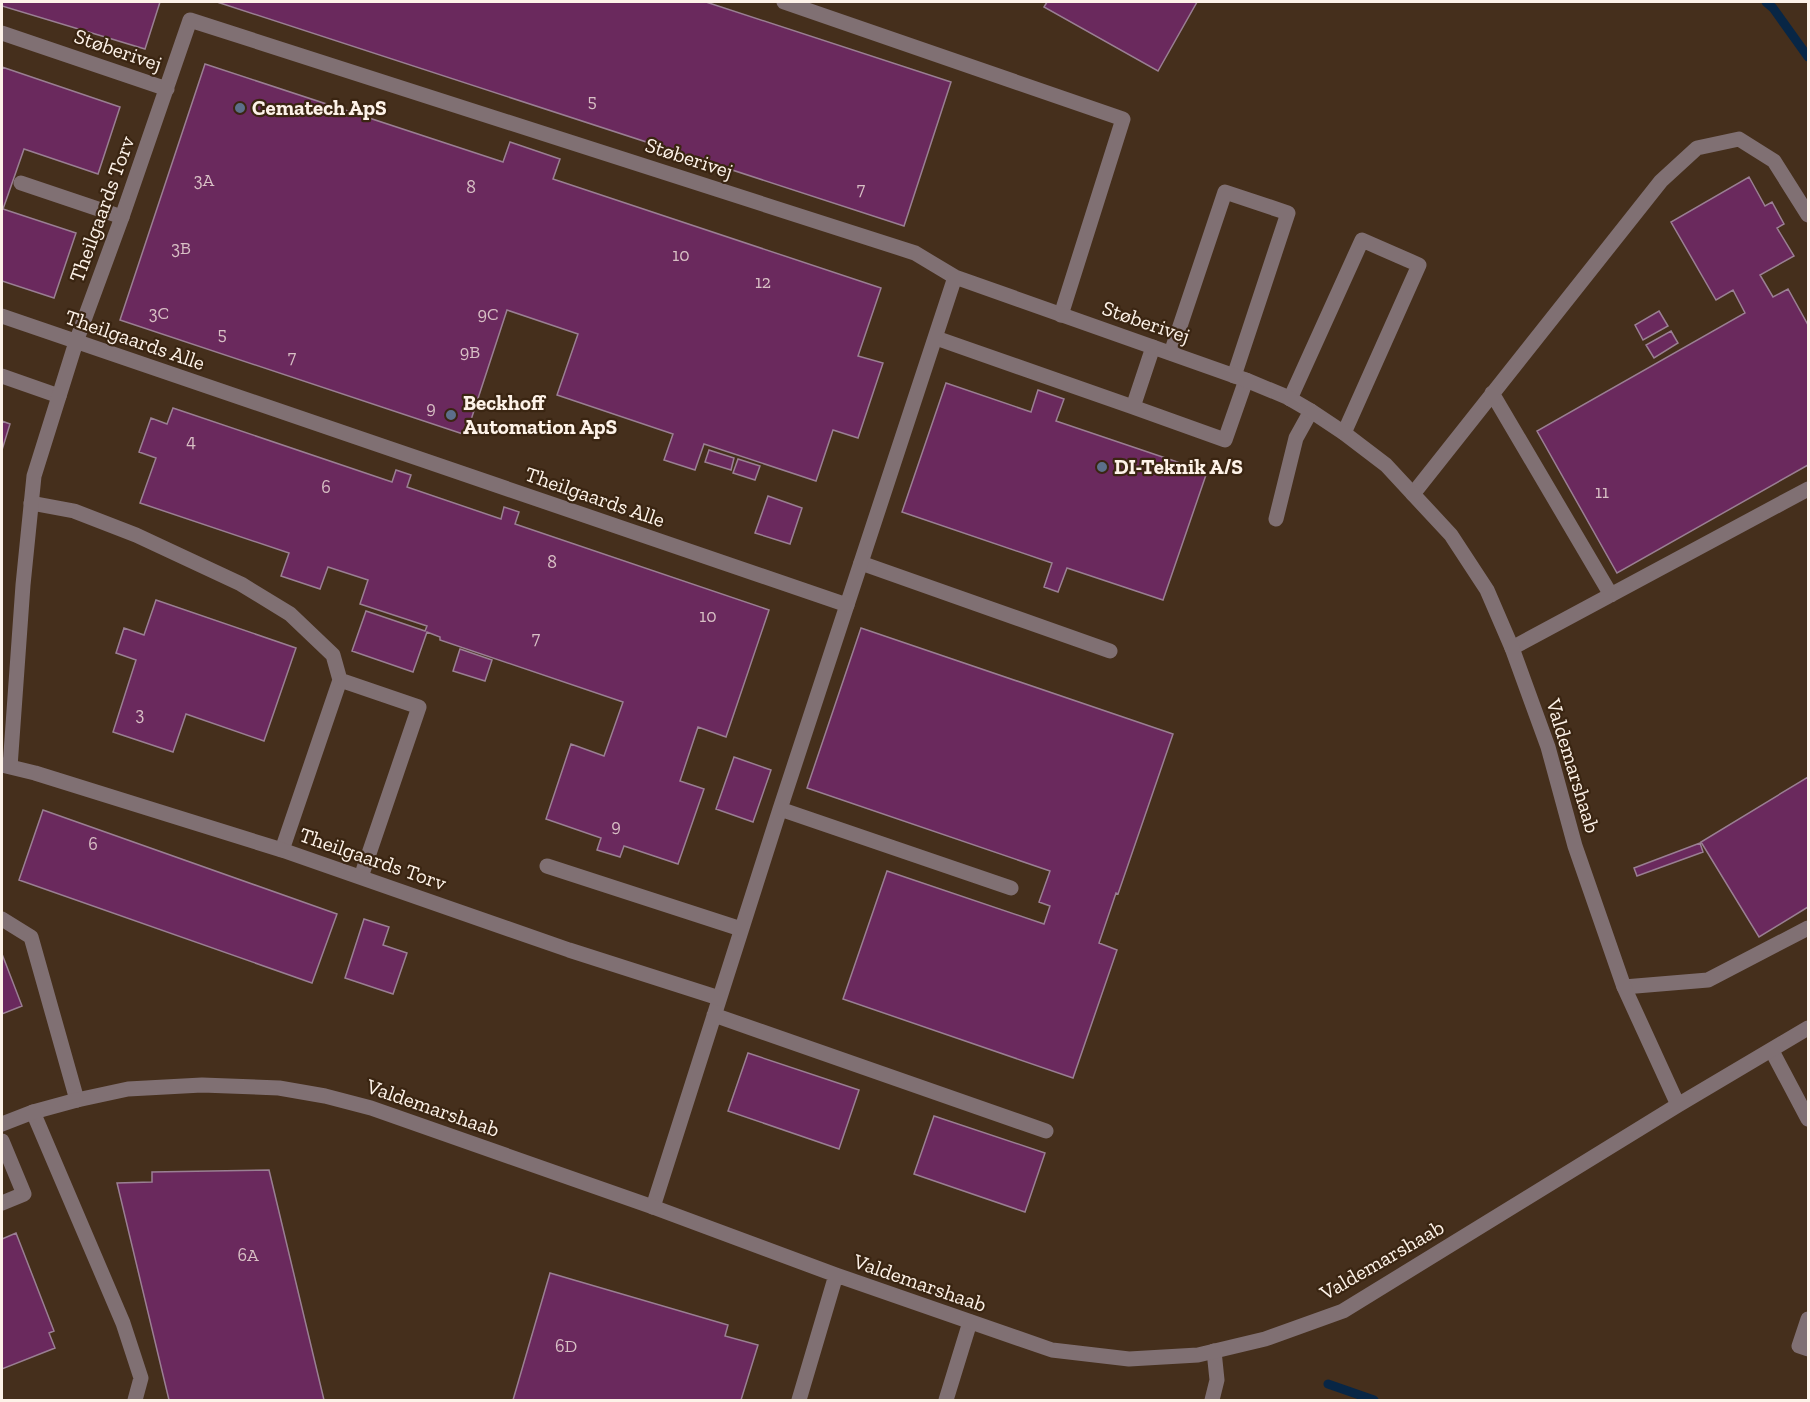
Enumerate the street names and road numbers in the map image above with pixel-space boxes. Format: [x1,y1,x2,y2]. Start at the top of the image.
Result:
street label: Støberivej [71,23,165,77]
street label: Theilgaards Torv [63,132,140,285]
street label: Støberivej [642,132,736,184]
street label: Støberivej [1099,295,1193,349]
street label: Theilgaards Alle [62,304,208,375]
street label: Theilgaards Alle [522,461,668,532]
street label: Valdemarshaab [1541,695,1606,836]
street label: Theilgaards Torv [296,822,450,895]
street label: Valdemarshaab [362,1073,503,1142]
street label: Valdemarshaab [1314,1214,1448,1306]
street label: Valdemarshaab [849,1248,990,1317]

